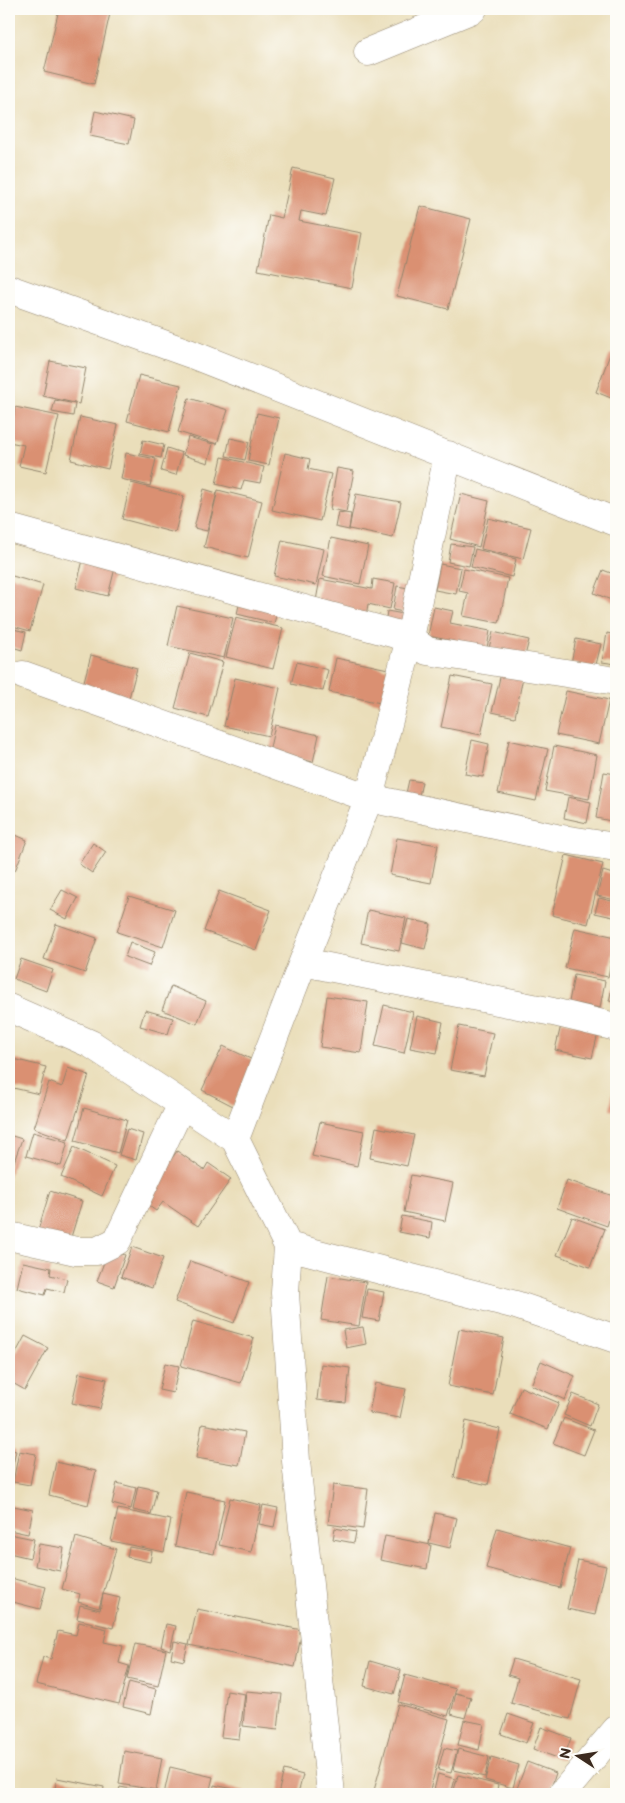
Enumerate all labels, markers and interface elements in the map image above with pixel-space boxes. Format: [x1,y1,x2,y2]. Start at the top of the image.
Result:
north arrow [552,1730,602,1780]
text: N [556,1746,575,1760]

